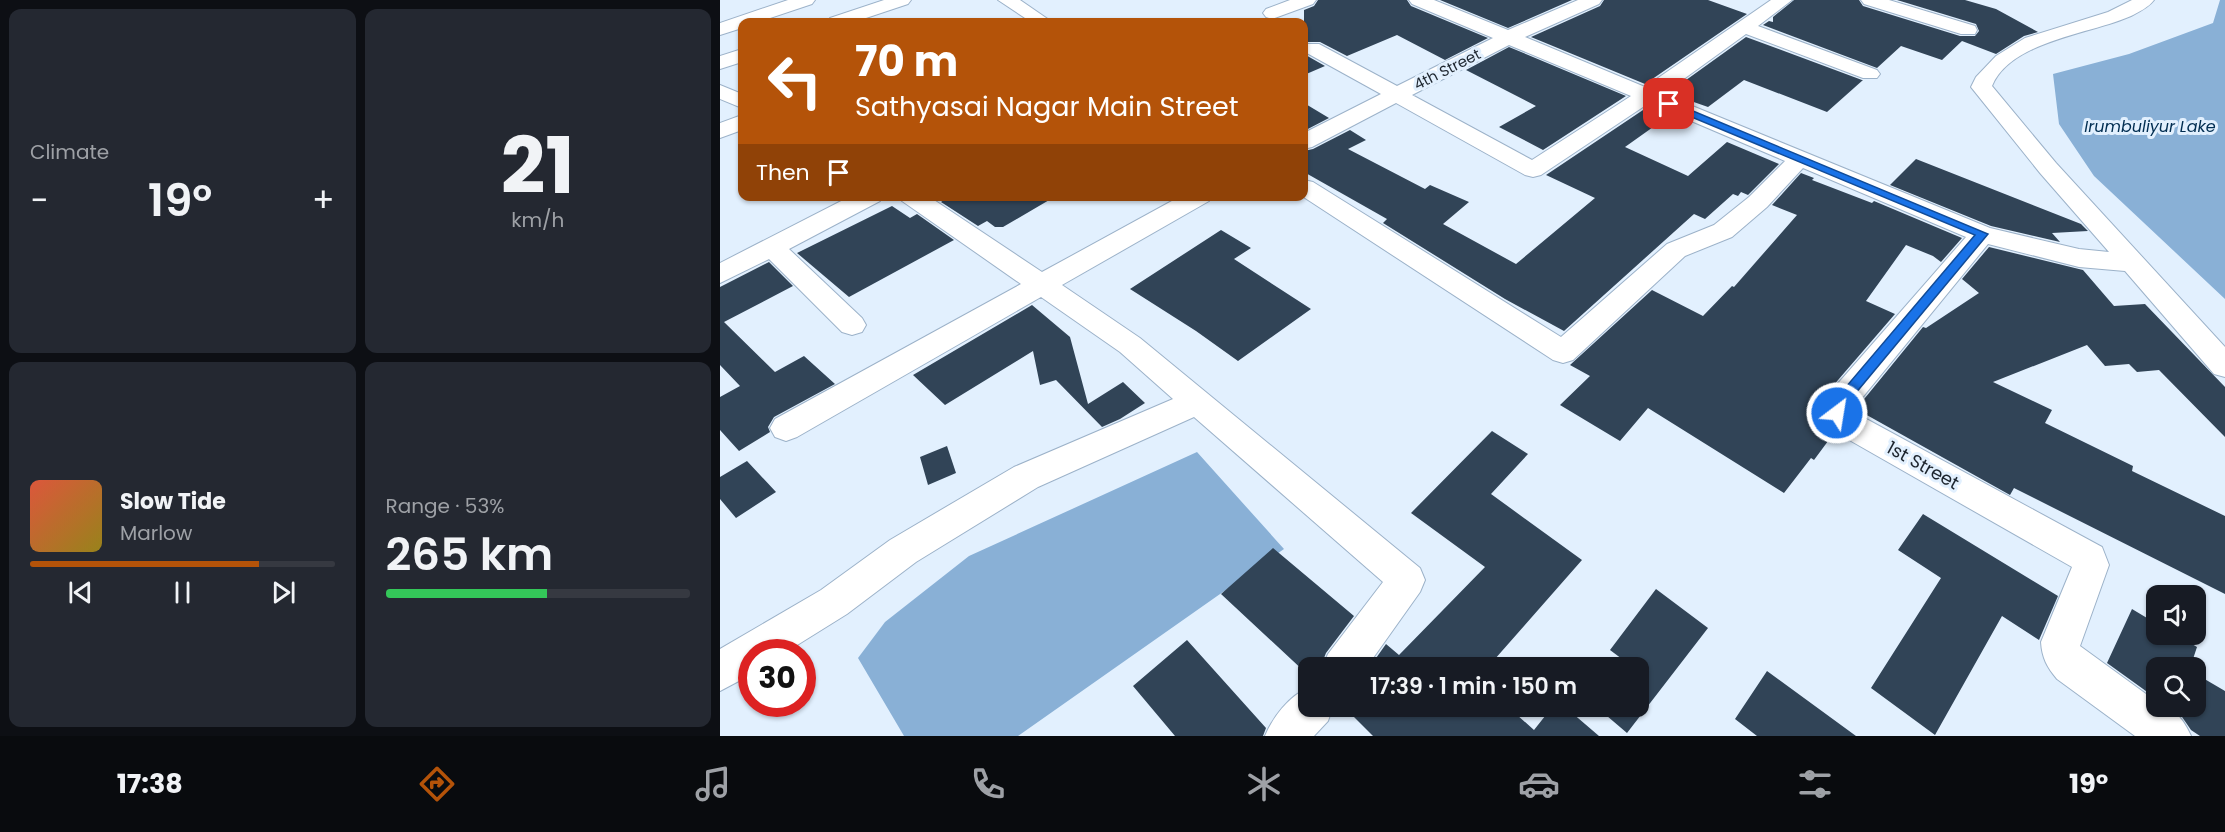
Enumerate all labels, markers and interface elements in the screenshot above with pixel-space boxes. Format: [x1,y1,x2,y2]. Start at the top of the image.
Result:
text: 70 m [855,32,958,91]
icon: left [756,42,834,120]
street label: 4th Street [1410,43,1484,95]
pin [1643,78,1694,129]
icon: arrive [1652,87,1685,120]
text: Sathyasai Nagar Main Street [855,88,1239,125]
text: 21 [501,111,575,220]
water label: Irumbuliyur Lake [2084,115,2216,138]
text: Climate [30,138,109,166]
icon: arrive [822,156,855,189]
text: Then [756,157,810,188]
text: 19° [148,169,212,232]
text: − [30,177,48,224]
text: + [312,177,335,224]
text: km/h [511,206,564,234]
position arrow [1805,381,1869,445]
street label: 1st Street [1882,435,1964,495]
text: Slow Tide [120,486,226,517]
text: Range · 53% [386,492,504,520]
text: Marlow [120,519,192,547]
text: 265 km [386,523,553,586]
icon: previous [64,576,97,609]
icon: pause [166,576,199,609]
icon: next [267,576,300,609]
map controls [2146,585,2206,717]
button: sound [2146,585,2206,645]
speed limit sign: 30 [738,639,816,717]
button: search [2146,657,2206,717]
text: 17:39 · 1 min · 150 m [1370,671,1577,702]
icon: directions [416,763,458,805]
icon: music [692,763,734,805]
icon: phone [967,763,1009,805]
icon: climate [1243,763,1285,805]
icon: car [1518,763,1560,805]
icon: filters [1794,763,1836,805]
text: 17:38 [117,765,183,802]
text: 19° [2069,765,2108,802]

